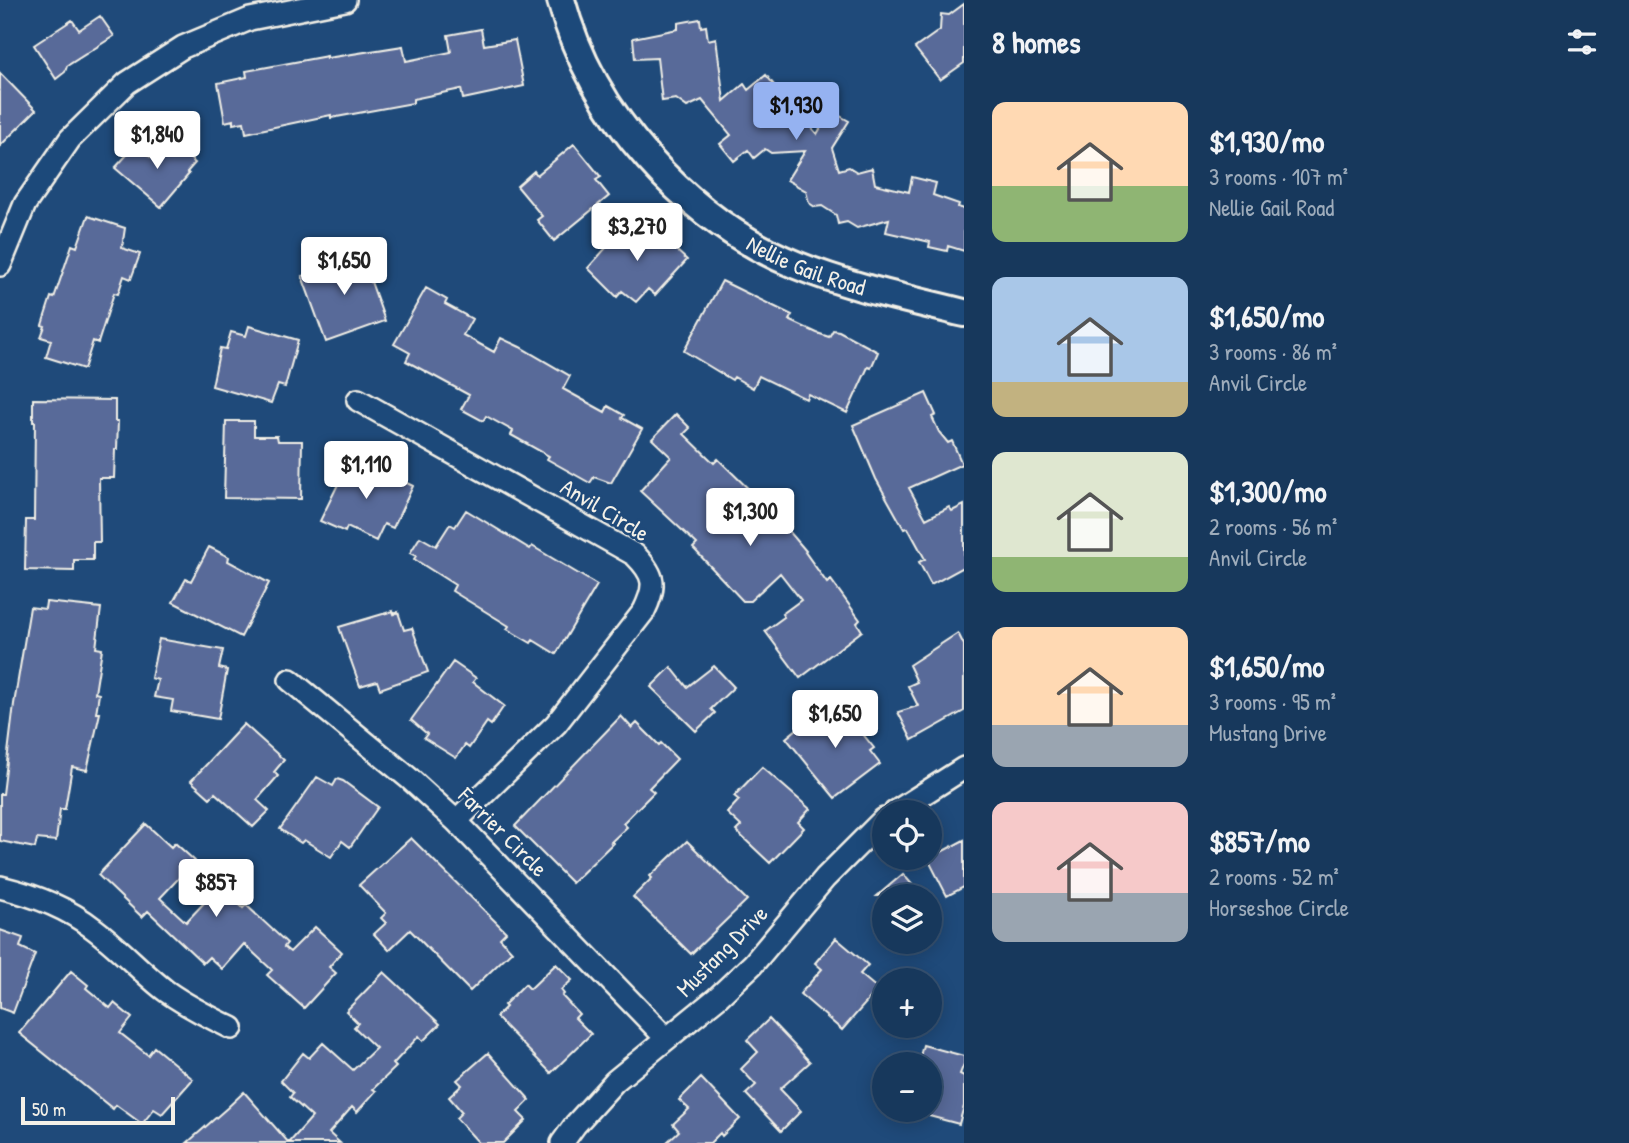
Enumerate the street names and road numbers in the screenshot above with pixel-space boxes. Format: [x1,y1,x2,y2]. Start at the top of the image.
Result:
street label: Nellie Gail Road [741,228,869,303]
street label: Anvil Circle [555,471,655,548]
street label: Farrier Circle [451,779,555,883]
street label: Mustang Drive [669,898,774,1003]

